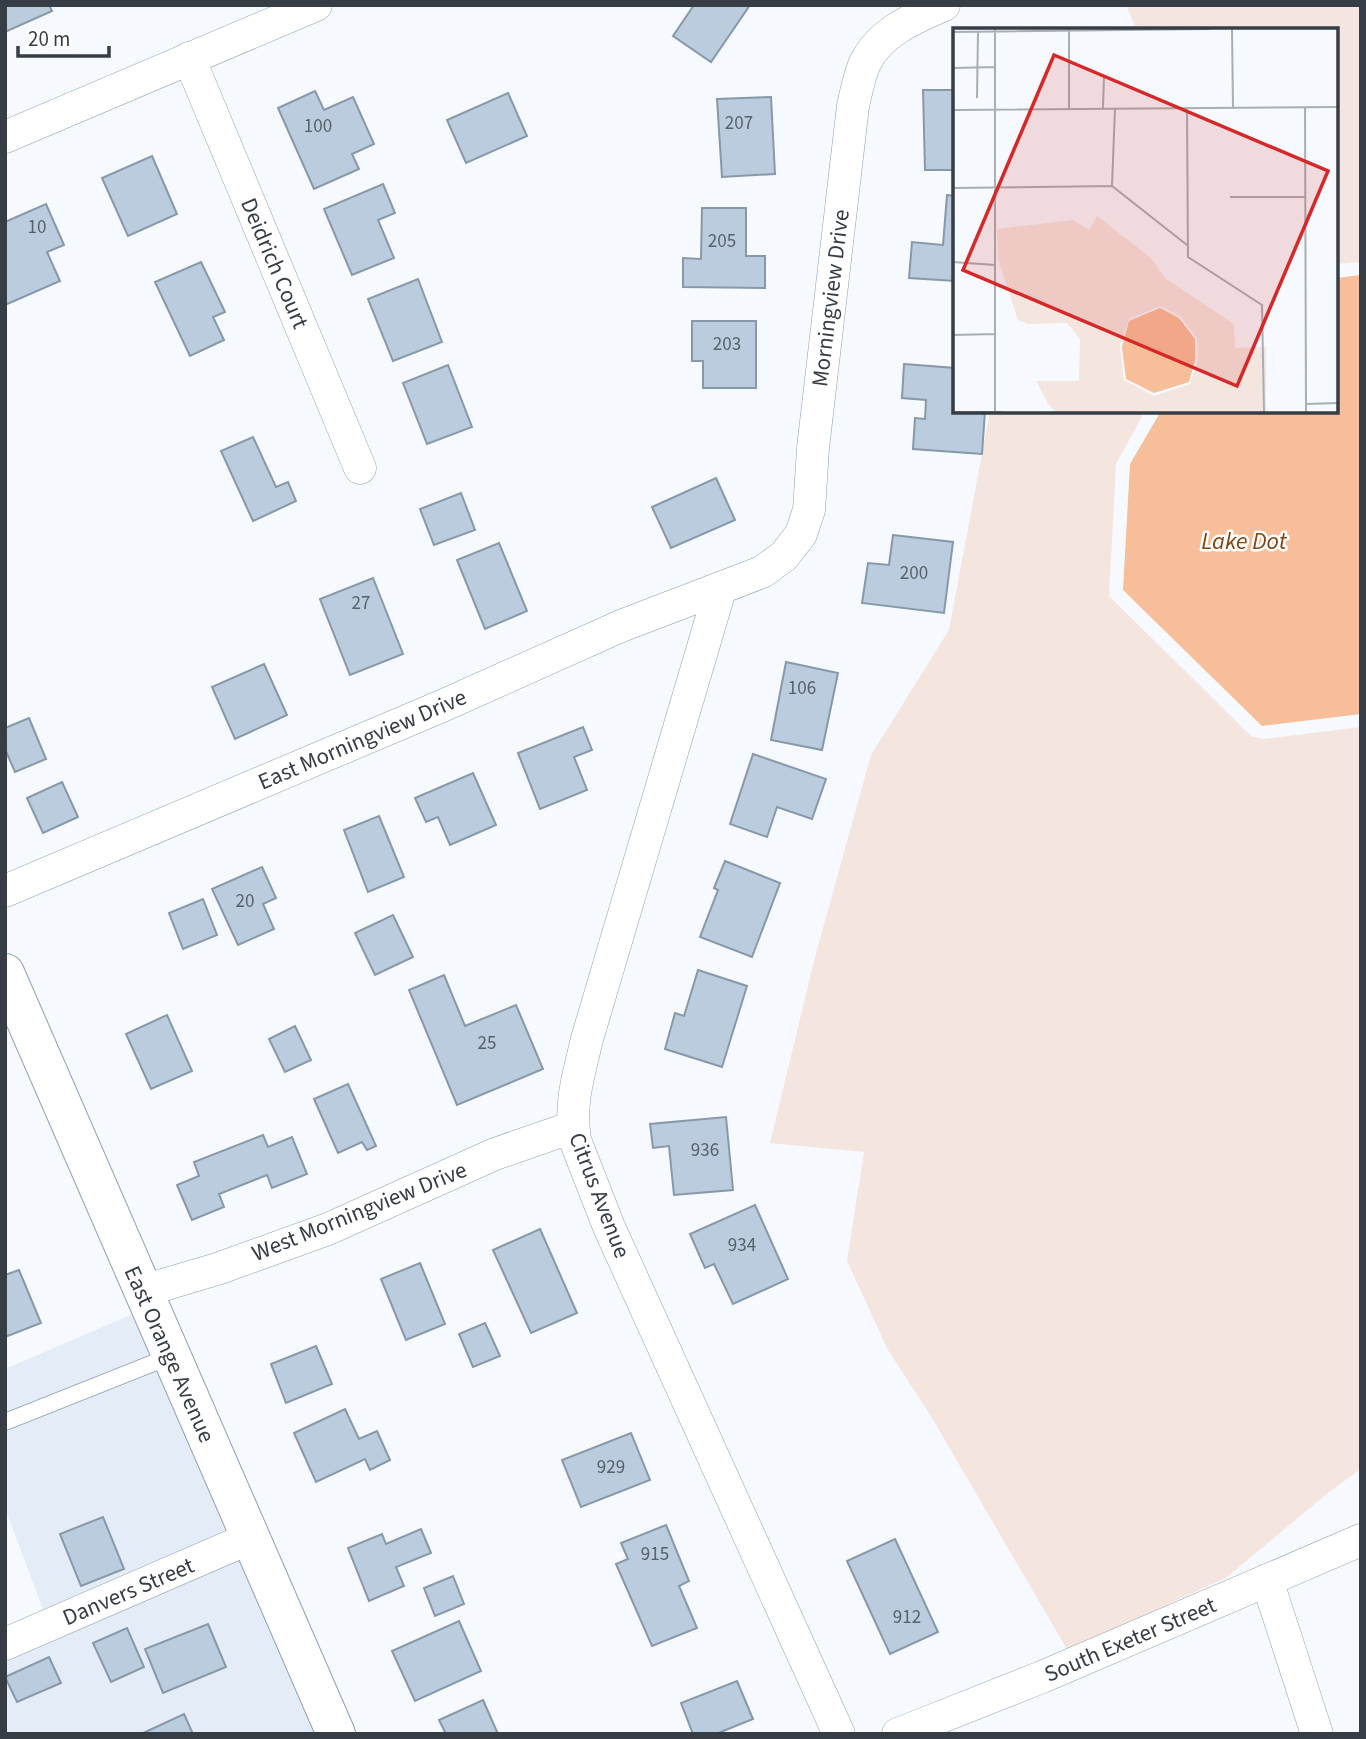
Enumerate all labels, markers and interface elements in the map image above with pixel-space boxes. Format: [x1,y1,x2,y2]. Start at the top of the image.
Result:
scale bar [18,14,108,58]
text: 20 m [28,24,70,54]
inset map [953,28,1338,413]
house number: 207 [725,110,753,137]
house number: 100 [304,113,332,140]
street label: Deidrich Court [232,193,317,334]
street label: Morningview Drive [803,208,858,389]
house number: 10 [28,214,46,241]
house number: 205 [708,228,736,255]
house number: 203 [713,331,741,358]
water label: Lake Dot [1201,524,1288,559]
house number: 200 [900,560,928,587]
house number: 27 [352,590,370,617]
house number: 106 [788,675,816,702]
street label: East Morningview Drive [253,681,472,798]
house number: 20 [236,888,254,915]
house number: 25 [478,1030,496,1057]
street label: Citrus Avenue [560,1128,639,1263]
house number: 936 [691,1137,719,1164]
street label: West Morningview Drive [247,1153,472,1270]
house number: 934 [728,1232,756,1259]
street label: East Orange Avenue [116,1261,223,1448]
house number: 929 [597,1454,625,1481]
house number: 915 [641,1541,669,1568]
street label: Danvers Street [57,1549,199,1634]
street label: South Exeter Street [1039,1588,1221,1691]
house number: 912 [893,1604,921,1631]

